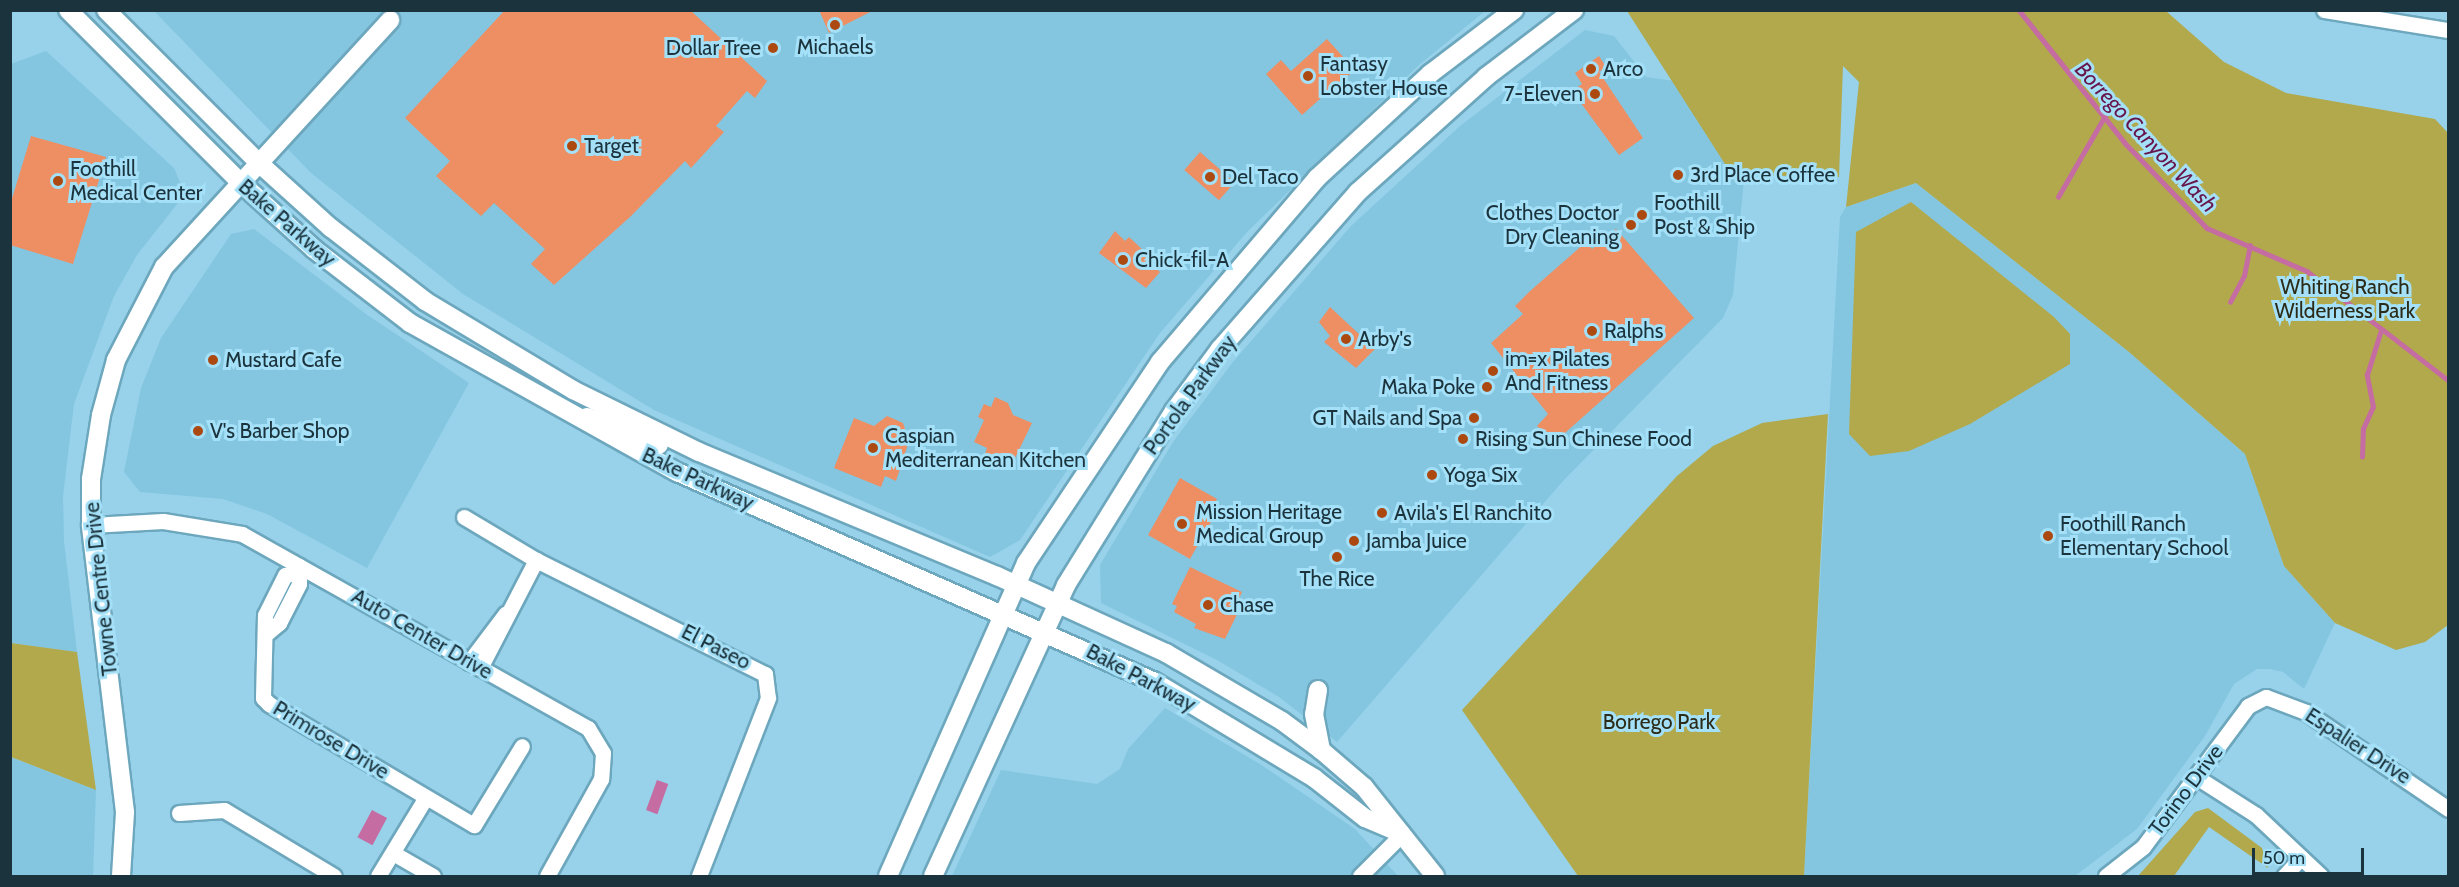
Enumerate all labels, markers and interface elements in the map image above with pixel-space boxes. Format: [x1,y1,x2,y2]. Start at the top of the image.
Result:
marker: Michaels [828,18,842,32]
place label: Michaels [797,34,873,60]
place label: Dollar Tree [666,35,761,61]
marker: Dollar Tree [766,41,780,55]
place label: Fantasy Lobster House [1320,51,1448,101]
place label: Arco [1603,56,1643,82]
water label: Borrego Canyon Wash [2070,56,2222,218]
marker: Arco [1584,62,1598,76]
marker: Fantasy Lobster House [1301,69,1315,83]
place label: 7-Eleven [1504,81,1583,107]
marker: 7-Eleven [1588,87,1602,101]
place label: Target [584,133,639,159]
marker: Target [565,139,579,153]
place label: Foothill Medical Center [70,156,202,206]
place label: 3rd Place Coffee [1690,162,1835,188]
place label: Del Taco [1222,164,1299,190]
marker: 3rd Place Coffee [1671,168,1685,182]
marker: Del Taco [1203,170,1217,184]
marker: Foothill Medical Center [51,174,65,188]
street label: Bake Parkway [233,174,341,272]
place label: Foothill Post & Ship [1654,190,1755,240]
place label: Clothes Doctor Dry Cleaning [1486,200,1619,250]
marker: Foothill Post & Ship [1635,208,1649,222]
marker: Clothes Doctor Dry Cleaning [1624,218,1638,232]
place label: Chick-fil-A [1135,247,1229,273]
marker: Chick-fil-A [1116,253,1130,267]
park label: Whiting Ranch Wilderness Park [2275,274,2415,324]
place label: Ralphs [1604,318,1663,344]
marker: Ralphs [1585,324,1599,338]
place label: Arby's [1358,326,1412,352]
street label: Portola Parkway [1138,330,1242,460]
marker: Arby's [1339,332,1353,346]
place label: im=x Pilates And Fitness [1505,346,1609,396]
place label: Mustard Cafe [225,347,342,373]
marker: Mustard Cafe [206,353,220,367]
marker: im=x Pilates And Fitness [1486,364,1500,378]
place label: Maka Poke [1381,374,1475,400]
marker: Maka Poke [1480,380,1494,394]
place label: GT Nails and Spa [1312,405,1462,431]
marker: GT Nails and Spa [1467,411,1481,425]
place label: V's Barber Shop [210,418,349,444]
place label: Caspian Mediterranean Kitchen [885,423,1086,473]
marker: V's Barber Shop [191,424,205,438]
place label: Rising Sun Chinese Food [1475,426,1692,452]
marker: Rising Sun Chinese Food [1456,432,1470,446]
marker: Caspian Mediterranean Kitchen [866,441,880,455]
street label: Bake Parkway [638,442,758,516]
place label: Yoga Six [1444,462,1517,488]
marker: Yoga Six [1425,468,1439,482]
place label: Mission Heritage Medical Group [1196,499,1342,549]
place label: Avila's El Ranchito [1394,500,1552,526]
street label: Towne Centre Drive [79,501,123,677]
marker: Avila's El Ranchito [1375,506,1389,520]
place label: Foothill Ranch Elementary School [2060,511,2228,561]
marker: Mission Heritage Medical Group [1173,515,1191,533]
place label: Jamba Juice [1366,528,1467,554]
marker: Foothill Ranch Elementary School [2041,529,2055,543]
marker: Jamba Juice [1347,534,1361,548]
marker: The Rice [1330,550,1344,564]
place label: The Rice [1299,566,1375,592]
street label: Auto Center Drive [347,584,497,684]
place label: Chase [1220,592,1274,618]
marker: Chase [1201,598,1215,612]
street label: El Paseo [677,619,755,675]
street label: Bake Parkway [1082,639,1200,717]
street label: Primrose Drive [269,696,393,784]
street label: Espalier Drive [2301,703,2415,789]
park label: Borrego Park [1603,709,1715,735]
street label: Torino Drive [2144,740,2228,840]
scale bar [2255,836,2368,874]
text: 50 m [2263,847,2305,869]

